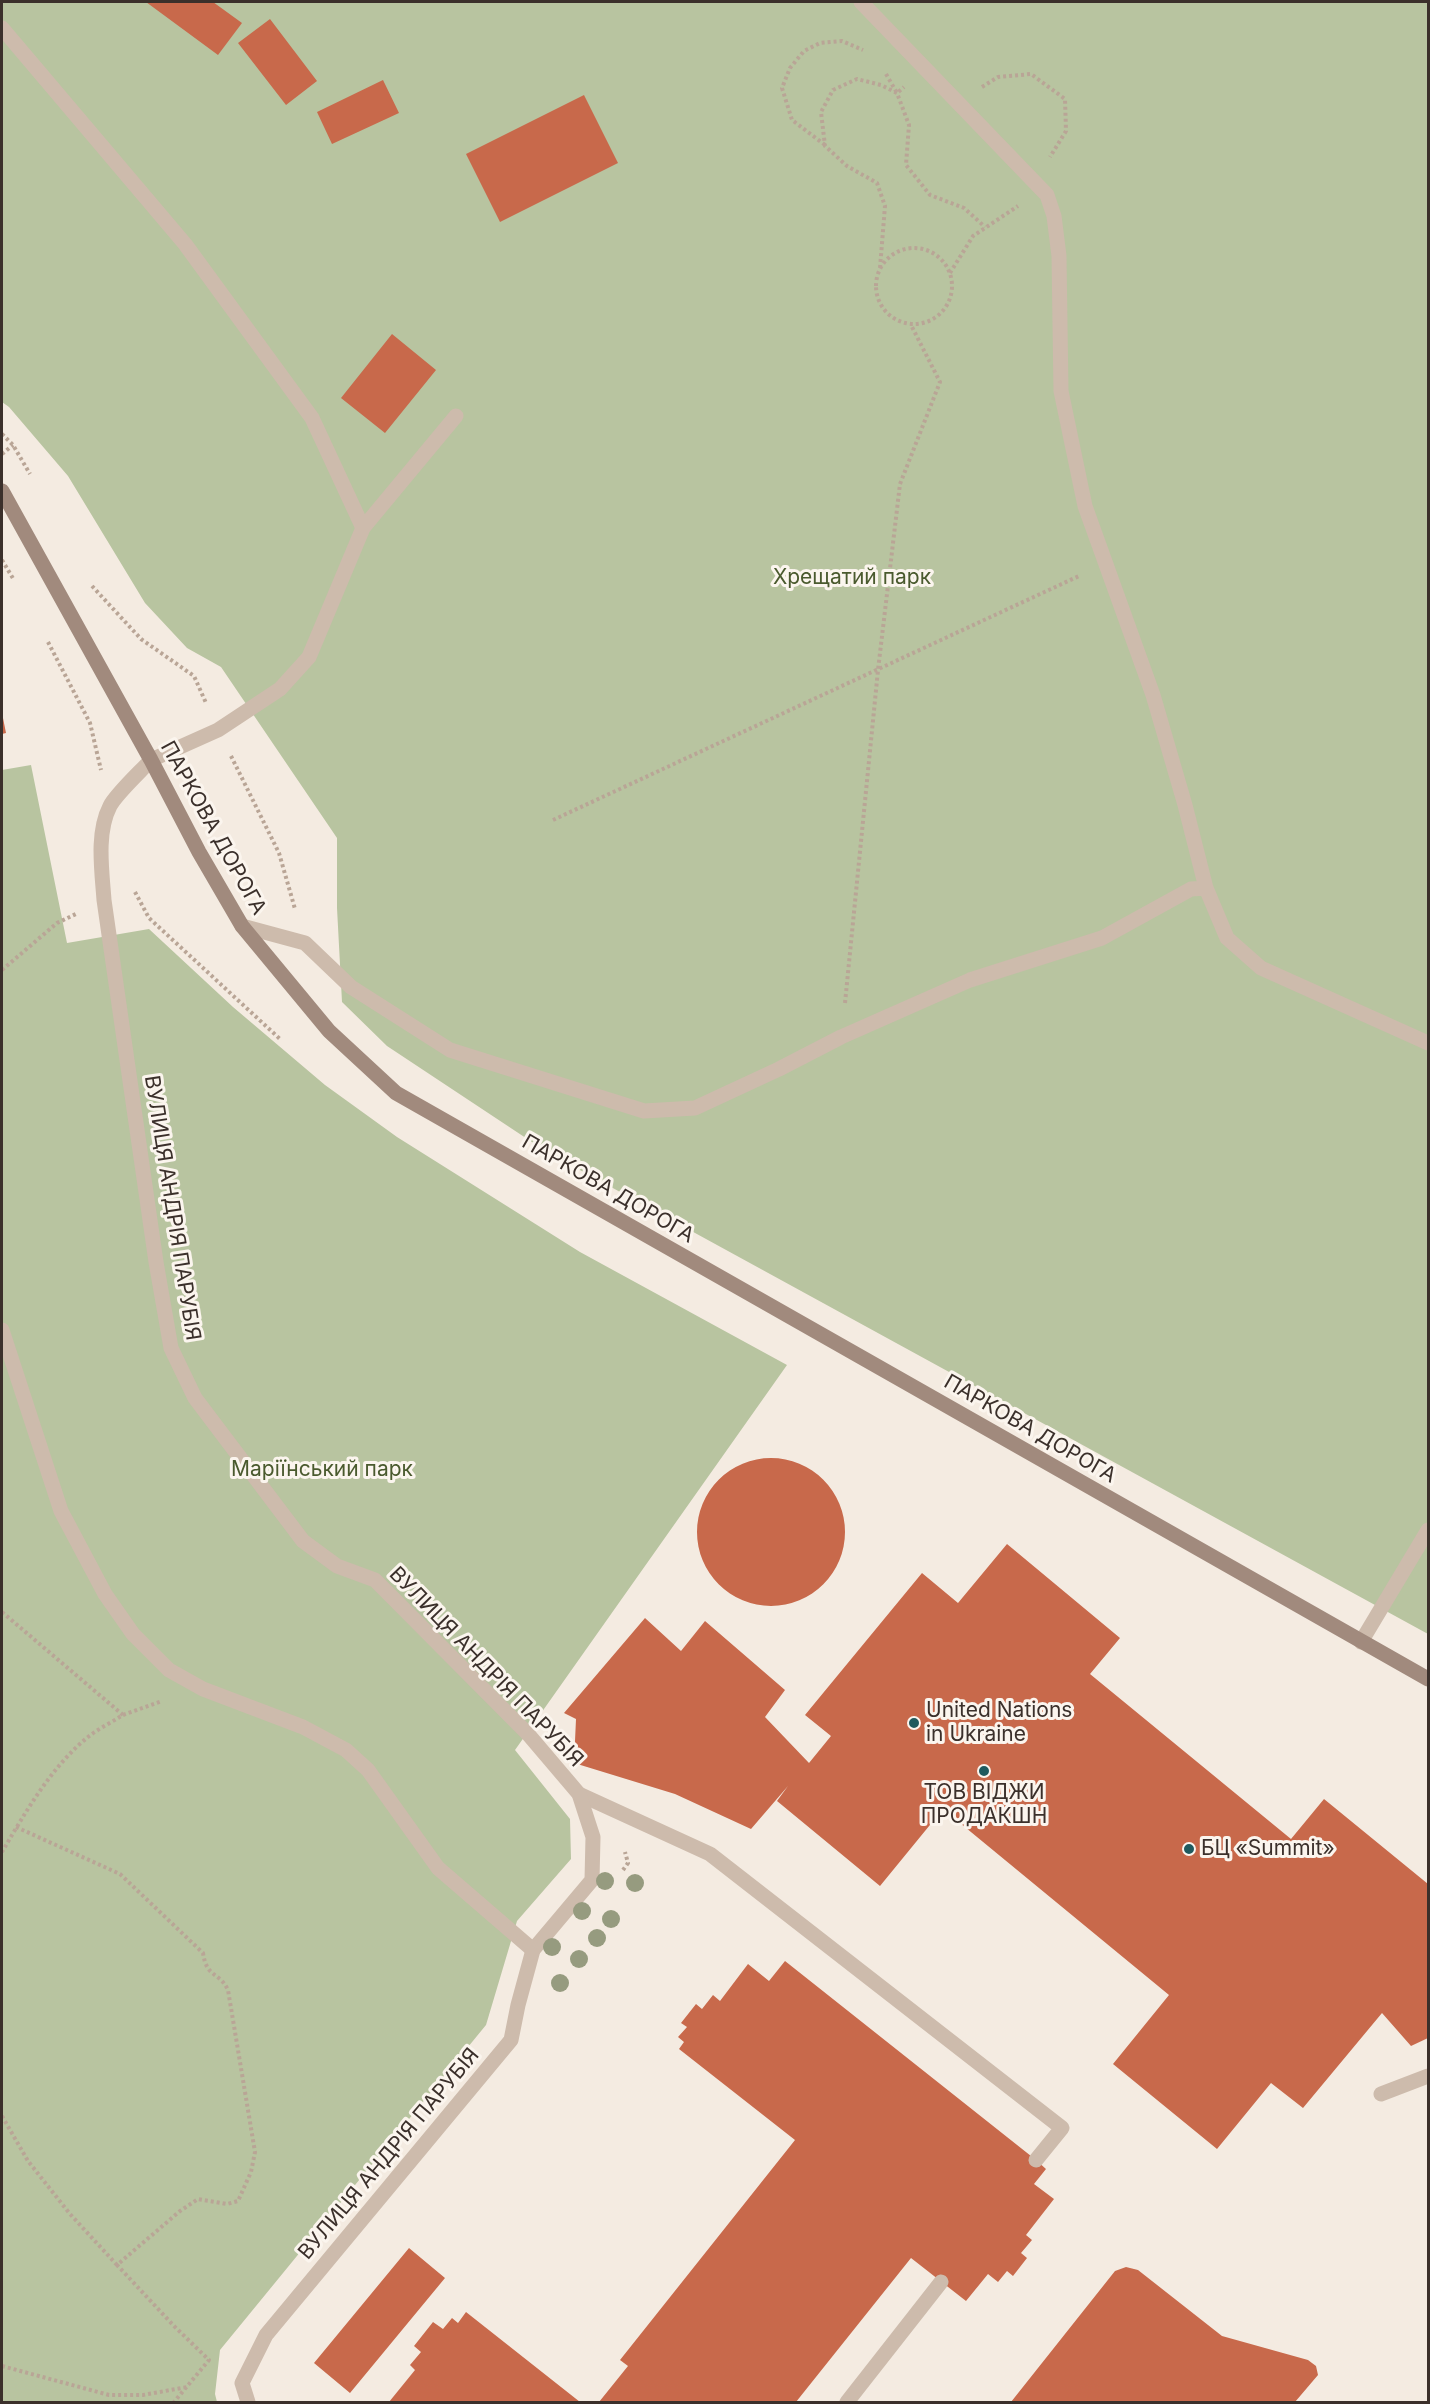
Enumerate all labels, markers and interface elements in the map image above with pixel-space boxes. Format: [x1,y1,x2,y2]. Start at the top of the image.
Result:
park label: Хрещатий парк [773,565,931,591]
street label: ПАРКОВА ДОРОГА [155,737,271,919]
street label: ВУЛИЦЯ АНДРІЯ ПАРУБІЯ [139,1074,205,1342]
street label: ПАРКОВА ДОРОГА [517,1129,699,1249]
street label: ПАРКОВА ДОРОГА [939,1369,1121,1489]
park label: Маріїнський парк [231,1457,413,1483]
street label: ВУЛИЦЯ АНДРІЯ ПАРУБІЯ [384,1562,588,1772]
place label: United Nations in Ukraine [926,1698,1072,1748]
marker: United Nations in Ukraine [907,1716,921,1730]
marker: ТОВ ВІДЖИ ПРОДАКШН [977,1764,991,1778]
place label: ТОВ ВІДЖИ ПРОДАКШН [921,1780,1047,1830]
place label: БЦ «Summit» [1201,1836,1335,1862]
marker: БЦ «Summit» [1182,1842,1196,1856]
street label: ВУЛИЦЯ АНДРІЯ ПАРУБІЯ [293,2043,485,2265]

